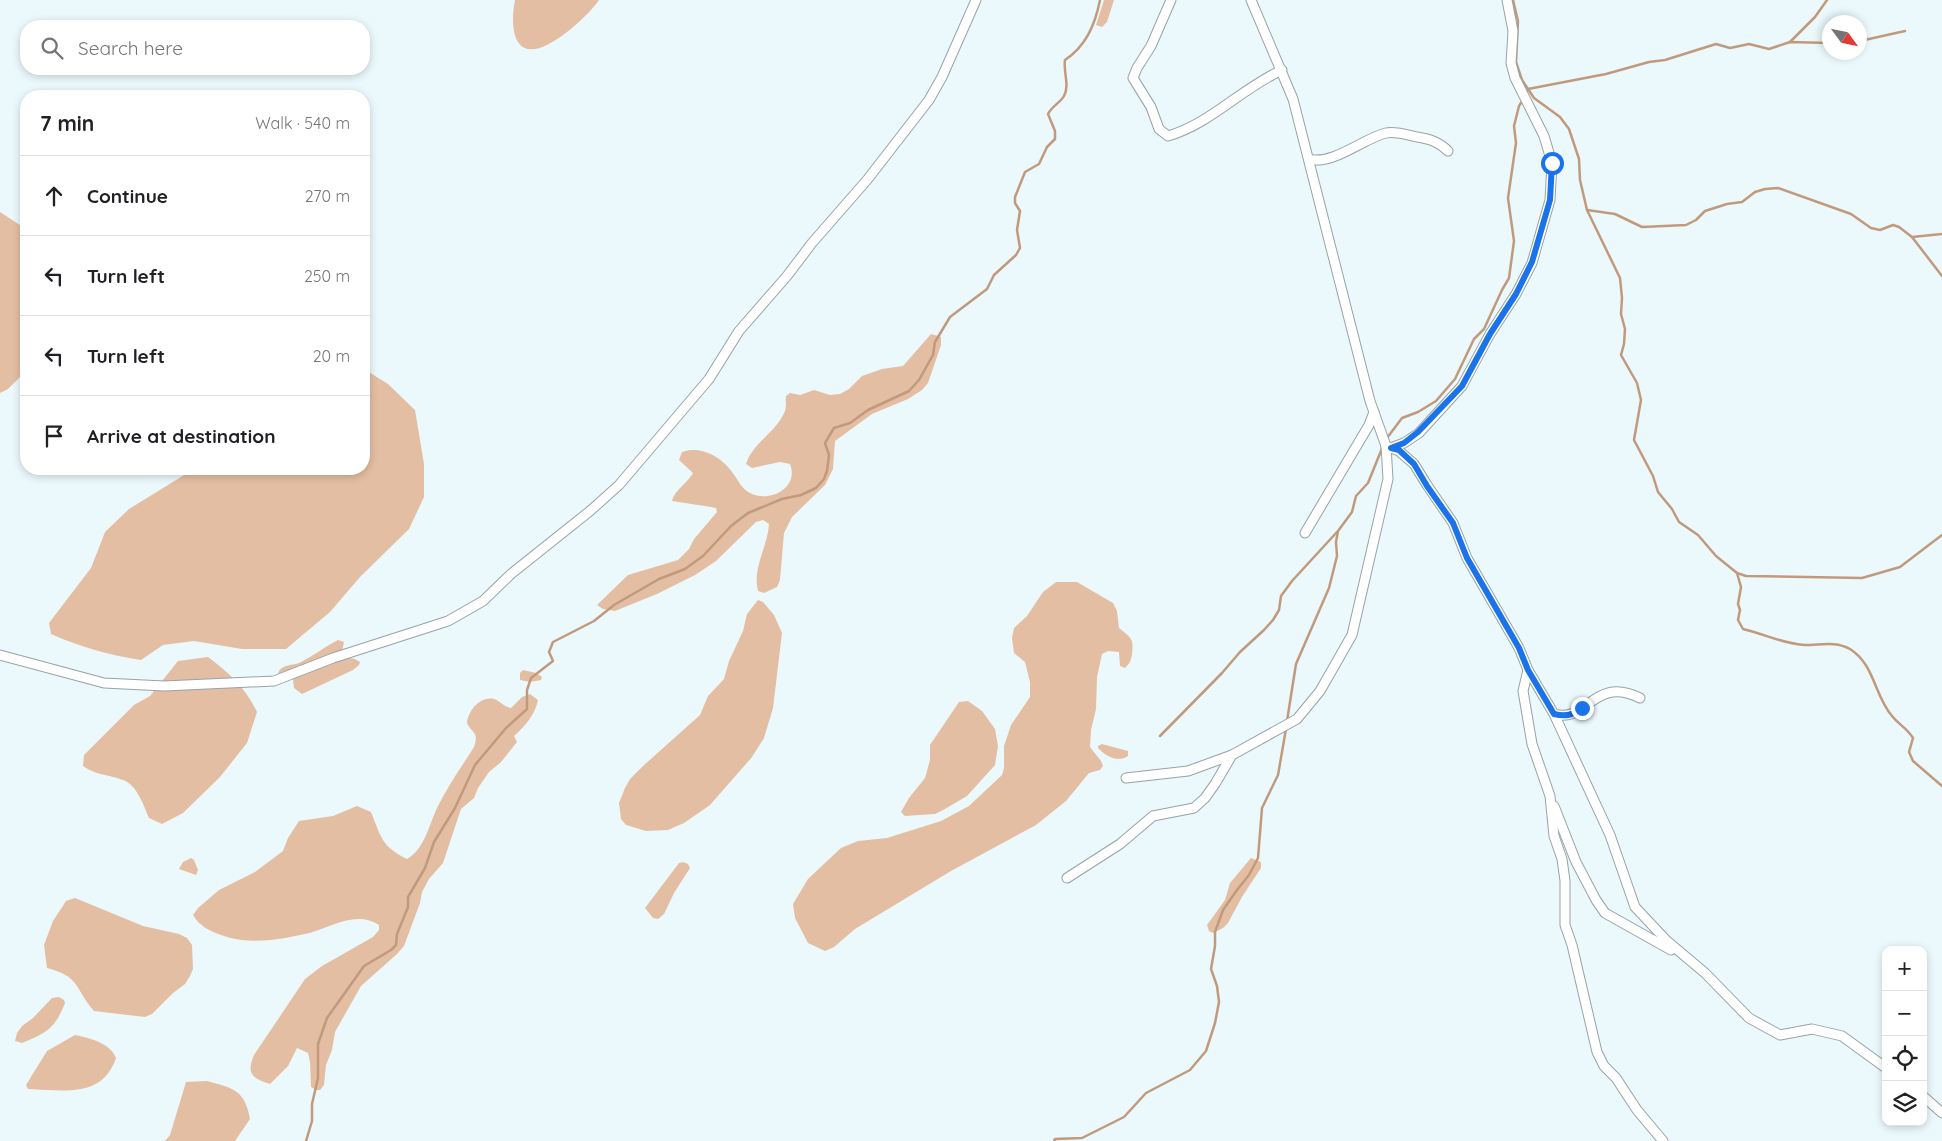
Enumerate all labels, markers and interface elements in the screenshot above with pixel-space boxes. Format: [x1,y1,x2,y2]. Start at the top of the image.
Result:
north arrow [1822,15,1867,60]
search box [20,20,370,75]
icon: search [38,34,66,62]
text: Search here [78,36,183,60]
text: 7 min [40,110,94,136]
text: Walk · 540 m [255,113,350,133]
route start [1541,152,1564,175]
icon: ahead [40,182,68,210]
text: Continue [87,184,168,208]
text: 270 m [305,186,350,206]
icon: left [40,262,68,290]
text: Turn left [87,264,165,288]
text: 250 m [304,266,350,286]
icon: left [40,342,68,370]
text: Turn left [87,344,165,368]
text: 20 m [313,346,350,366]
icon: arrive [40,422,68,450]
text: Arrive at destination [87,424,276,448]
route end [1571,697,1594,720]
map controls [1882,946,1927,1126]
button: + [1882,946,1927,991]
button: − [1882,991,1927,1036]
button: locate [1882,1036,1927,1081]
button: layers [1882,1081,1927,1126]

